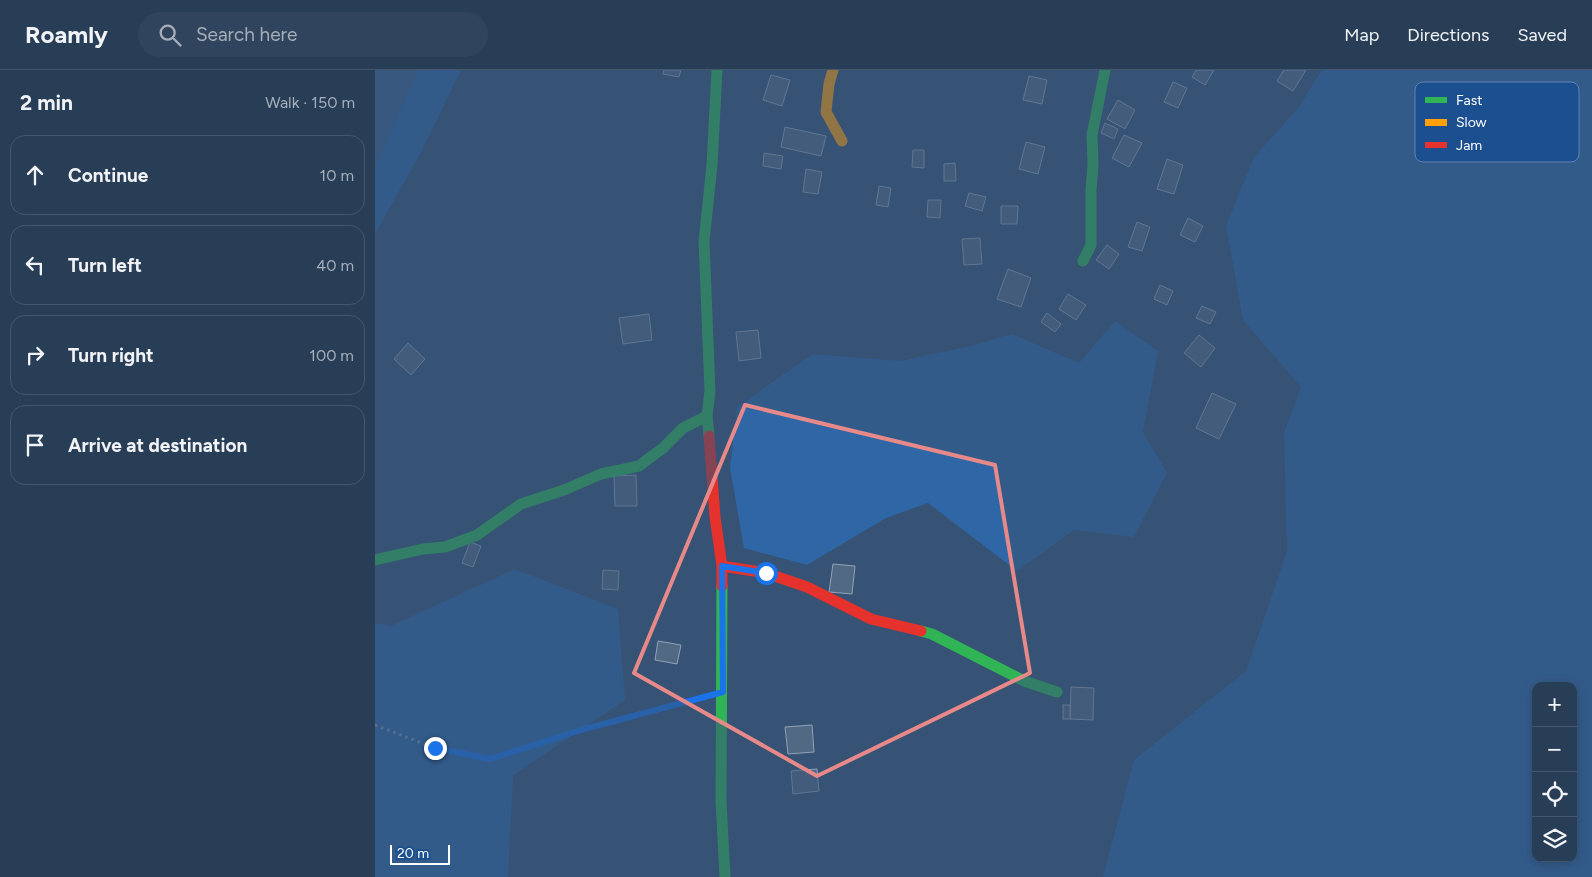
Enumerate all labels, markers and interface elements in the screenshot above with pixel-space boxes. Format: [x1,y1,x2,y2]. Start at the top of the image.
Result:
search box [138,12,488,57]
text: Roamly [25,20,108,49]
icon: search [156,21,184,49]
text: Search here [196,23,297,46]
text: Map [1344,24,1379,46]
text: Directions [1407,24,1489,46]
text: Saved [1517,24,1567,46]
legend [1415,82,1579,162]
text: 2 min [20,90,73,115]
text: Fast [1456,92,1482,109]
text: Walk · 150 m [265,93,355,112]
text: Slow [1456,114,1487,131]
text: Jam [1456,137,1482,154]
icon: ahead [21,161,49,189]
text: Continue [68,164,148,187]
text: 10 m [320,166,354,185]
icon: left [21,251,49,279]
text: Turn left [68,254,142,277]
text: 40 m [316,256,354,275]
icon: right [21,341,49,369]
text: Turn right [68,344,154,367]
text: 100 m [309,346,354,365]
icon: arrive [21,431,49,459]
text: Arrive at destination [68,434,247,457]
route start [755,562,778,585]
map controls [1532,682,1577,862]
button: + [1532,682,1577,727]
button: − [1532,727,1577,772]
route end [424,737,447,760]
button: locate [1532,772,1577,817]
button: layers [1532,817,1577,862]
scale bar [390,842,450,865]
text: 20 m [397,845,429,862]

